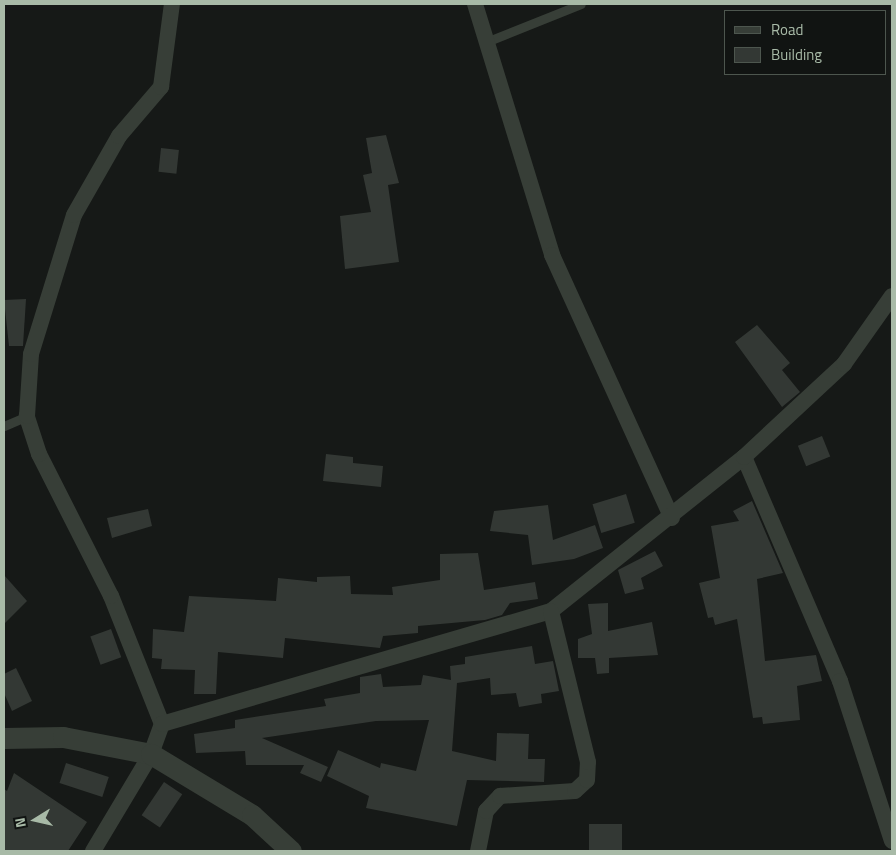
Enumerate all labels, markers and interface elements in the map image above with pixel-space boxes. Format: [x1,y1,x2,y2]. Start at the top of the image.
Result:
legend [724,10,886,75]
text: Road [771,18,803,41]
text: Building [771,43,822,66]
north arrow [10,795,60,845]
text: N [9,816,31,829]

